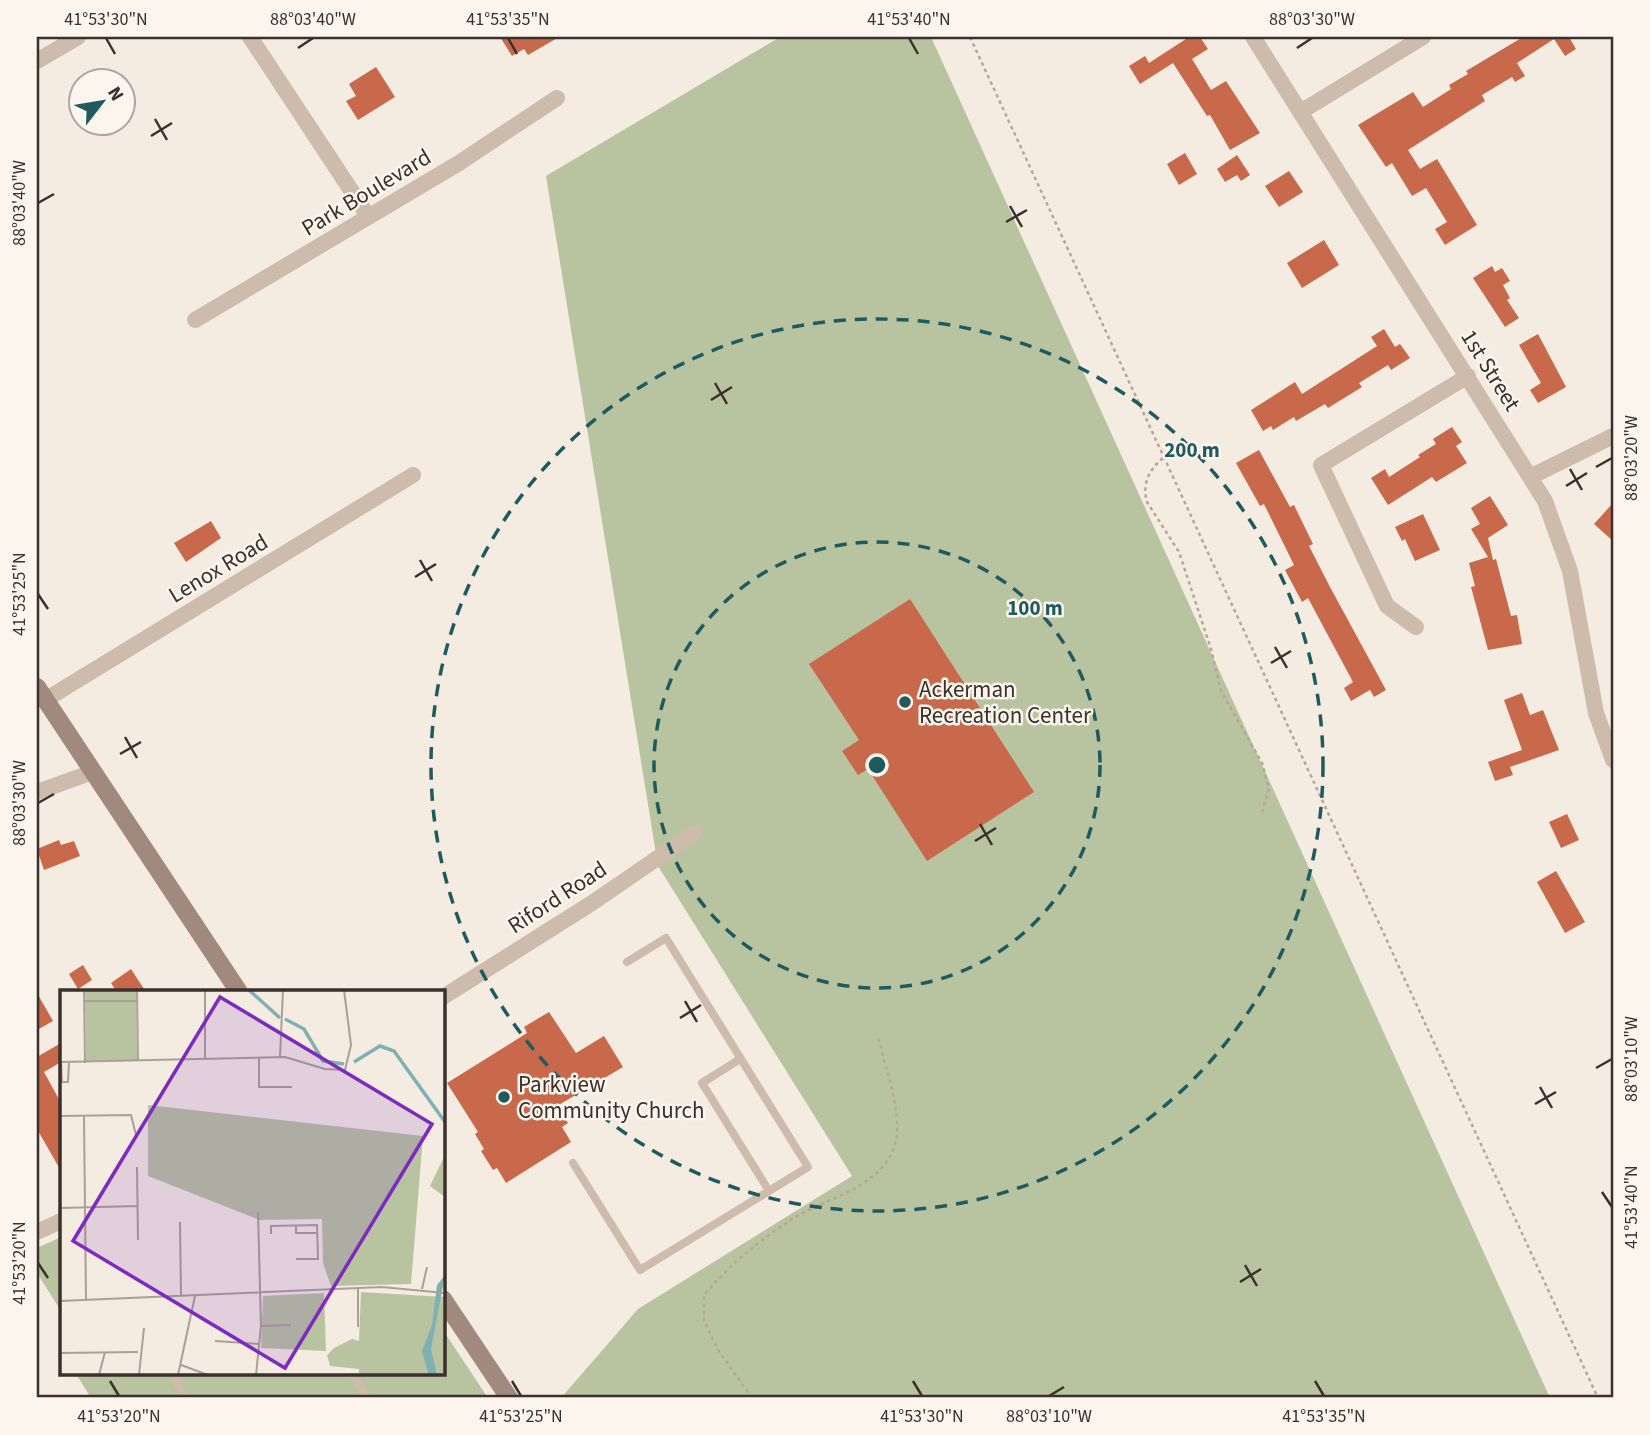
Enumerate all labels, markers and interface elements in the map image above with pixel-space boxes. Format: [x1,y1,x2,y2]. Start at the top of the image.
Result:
text: 41°53'30"N [64,7,148,32]
text: 88°03'40"W [270,7,356,32]
text: 41°53'35"N [466,7,550,32]
text: 41°53'40"N [867,7,951,32]
text: 88°03'30"W [1269,7,1355,32]
north arrow [66,66,136,136]
text: N [100,82,130,106]
street label: Park Boulevard [295,141,437,244]
text: 88°03'40"W [7,160,32,246]
street label: 1st Street [1453,323,1529,418]
text: 88°03'20"W [1619,415,1644,501]
text: 200 m [1164,435,1220,465]
street label: Lenox Road [162,526,274,611]
text: 41°53'25"N [7,552,32,636]
text: 100 m [1007,593,1063,623]
place label: Ackerman Recreation Center [919,673,1092,732]
marker: Ackerman Recreation Center [897,694,913,710]
centre of rings [865,753,889,777]
text: 88°03'30"W [7,760,32,846]
street label: Riford Road [501,853,613,942]
inset map [60,990,444,1376]
text: 88°03'10"W [1619,1016,1644,1102]
place label: Parkview Community Church [518,1068,705,1127]
marker: Parkview Community Church [496,1089,512,1105]
text: 41°53'40"N [1619,1165,1644,1249]
text: 41°53'20"N [7,1221,32,1305]
text: 41°53'20"N [77,1404,161,1429]
text: 41°53'25"N [479,1404,563,1429]
text: 41°53'30"N [880,1404,964,1429]
text: 88°03'10"W [1006,1404,1092,1429]
text: 41°53'35"N [1282,1404,1366,1429]

